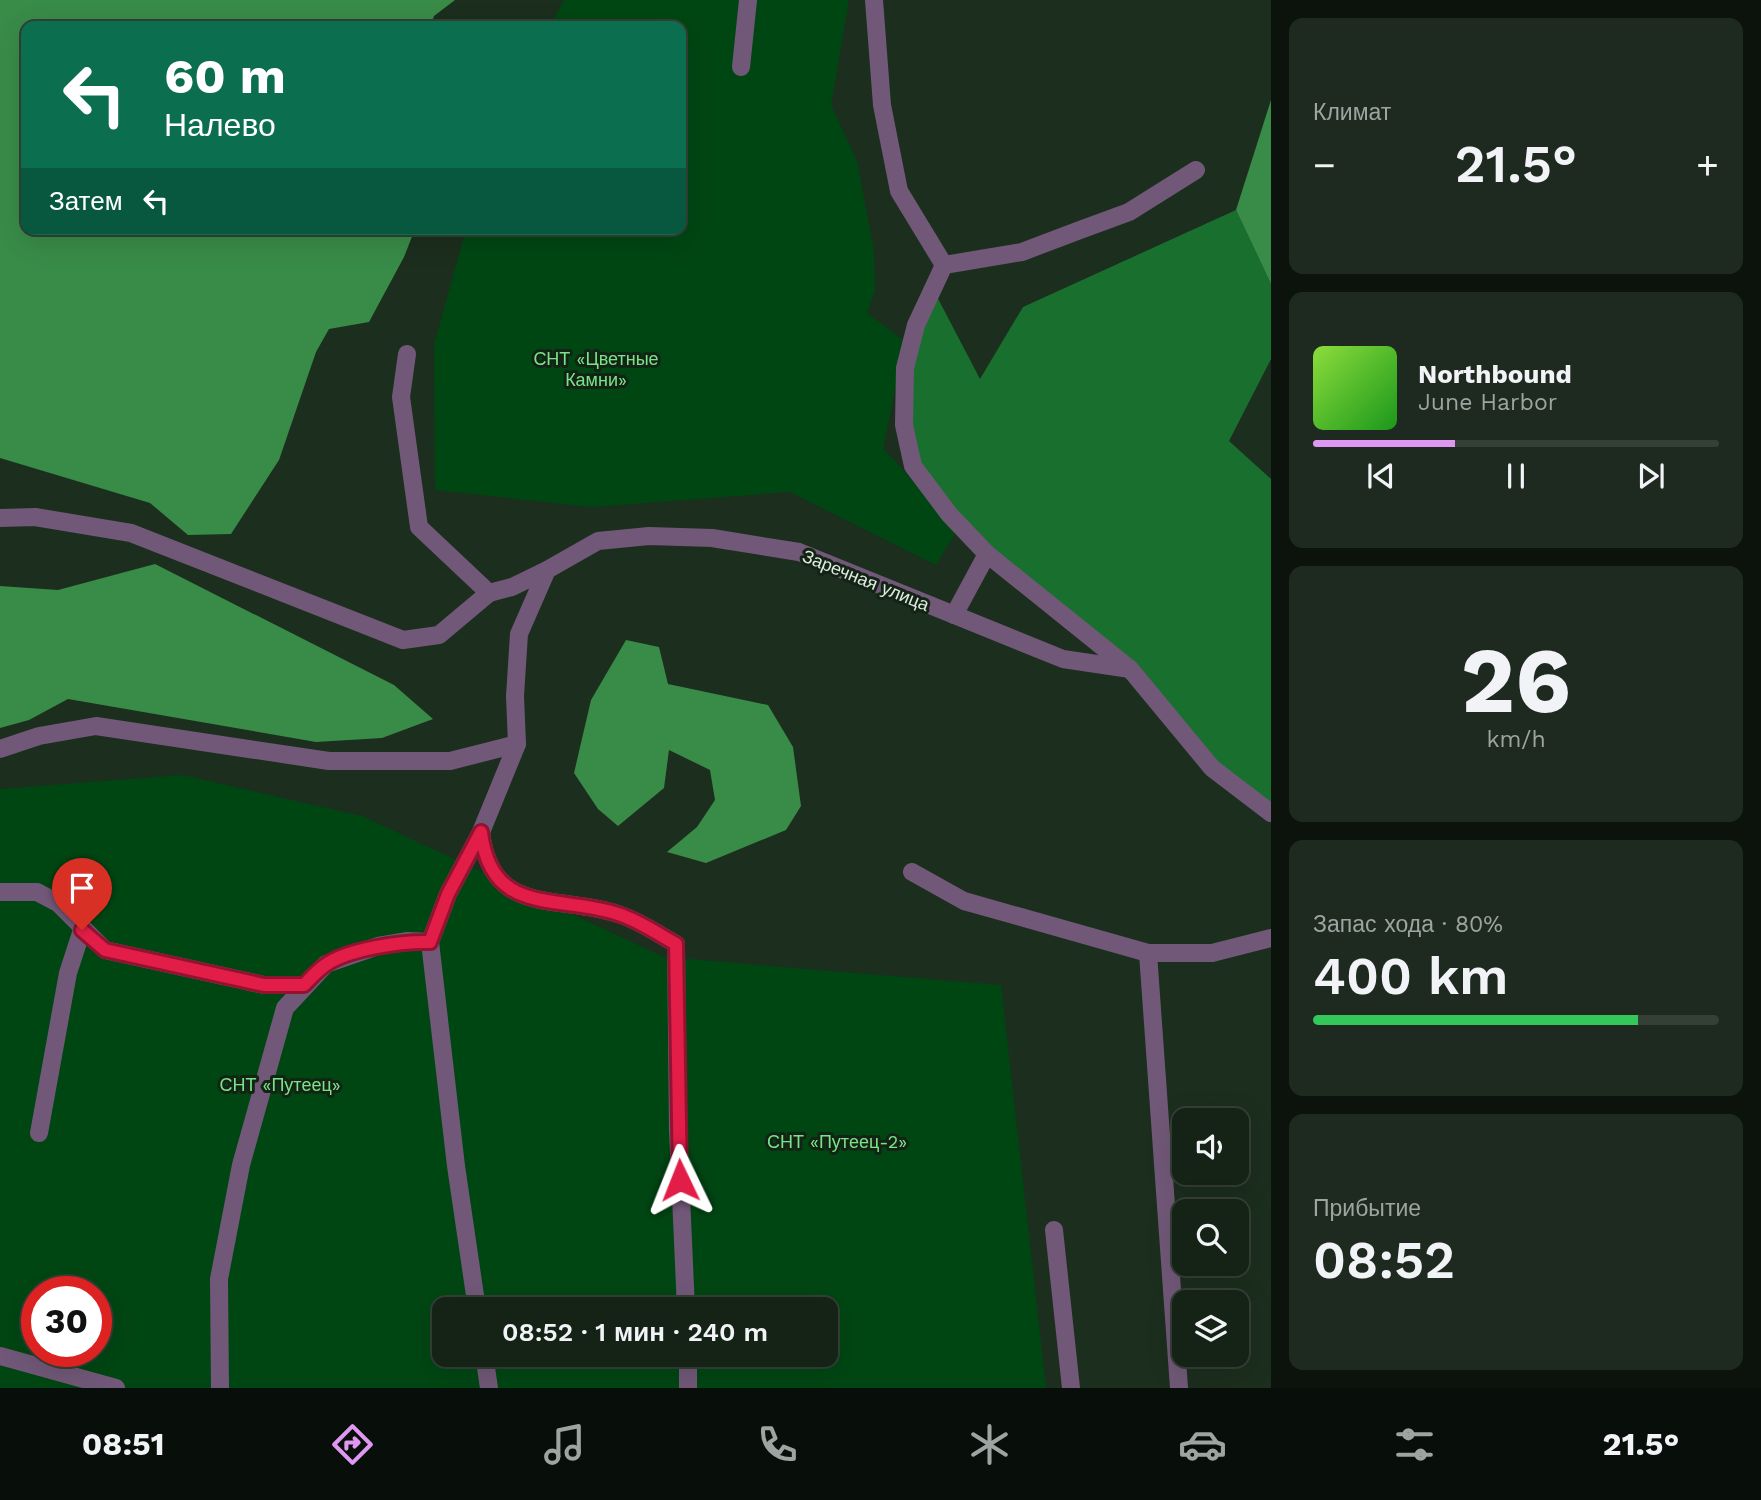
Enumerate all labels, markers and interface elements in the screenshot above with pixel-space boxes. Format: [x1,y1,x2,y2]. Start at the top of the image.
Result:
text: 60 m [164,47,286,105]
icon: left [49,49,140,140]
text: Климат [1313,99,1391,126]
text: Налево [164,106,276,144]
text: 21.5° [1455,134,1577,195]
text: − [1313,143,1336,187]
text: + [1696,143,1719,187]
icon: left [137,182,175,220]
text: Затем [49,186,123,216]
park label: СНТ «Цветные Камни» [533,348,659,390]
text: Northbound [1418,359,1572,389]
text: June Harbor [1418,389,1557,416]
icon: previous [1362,457,1400,495]
icon: pause [1497,457,1535,495]
icon: next [1632,457,1670,495]
street label: Заречная улица [799,545,933,615]
text: 26 [1461,627,1571,734]
text: km/h [1486,726,1546,753]
pin [52,858,112,930]
icon: arrive [63,869,101,907]
text: Запас хода · 80% [1313,911,1503,938]
text: 400 km [1313,946,1508,1007]
park label: СНТ «Путеец» [219,1074,341,1095]
map controls [1172,1108,1249,1367]
button: sound [1172,1108,1249,1185]
park label: СНТ «Путеец-2» [767,1131,907,1152]
position arrow [643,1143,717,1217]
text: Прибытие [1313,1195,1421,1222]
button: search [1172,1199,1249,1276]
text: 08:52 [1313,1230,1455,1291]
speed limit sign: 30 [21,1276,112,1367]
button: layers [1172,1290,1249,1367]
text: 08:52 · 1 мин · 240 m [502,1317,768,1347]
icon: directions [328,1420,377,1469]
icon: music [540,1420,589,1469]
icon: phone [753,1420,802,1469]
icon: climate [965,1420,1014,1469]
icon: car [1178,1420,1227,1469]
icon: filters [1390,1420,1439,1469]
text: 08:51 [82,1425,165,1463]
text: 21.5° [1603,1425,1679,1463]

